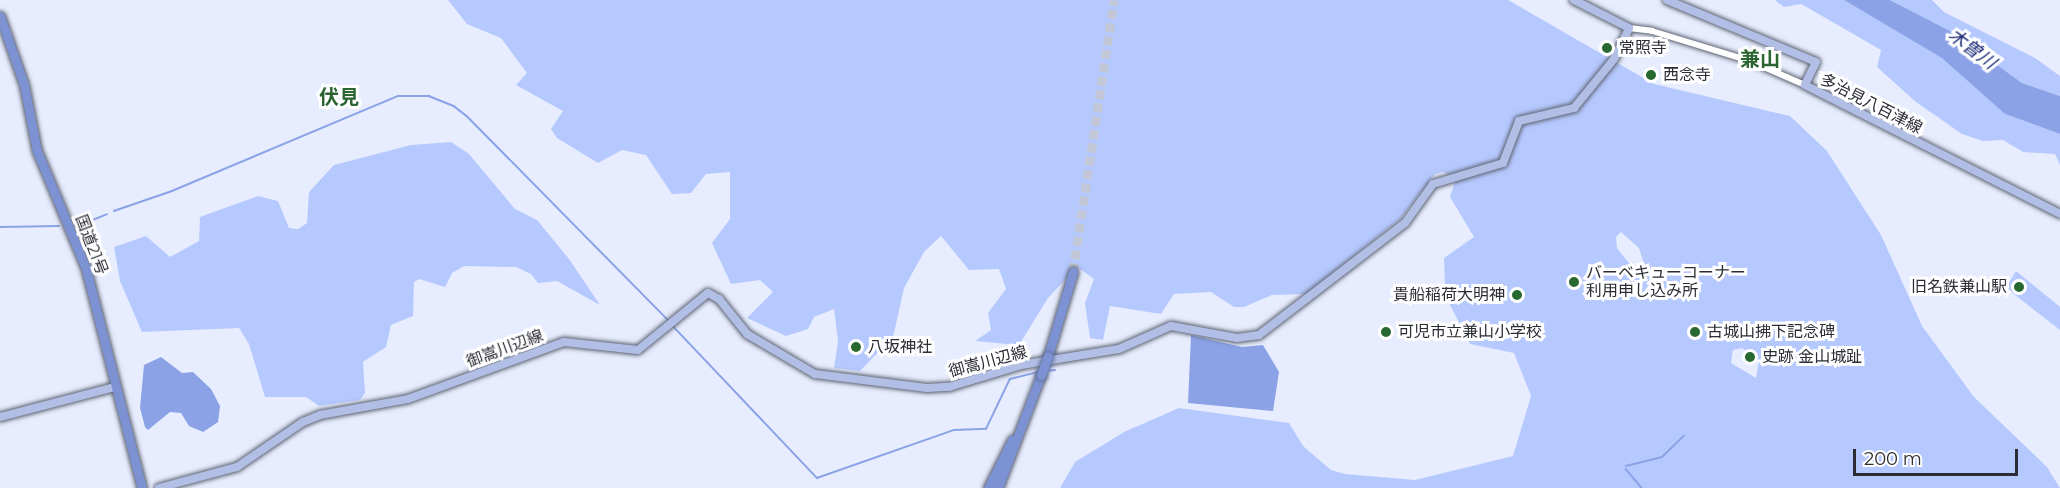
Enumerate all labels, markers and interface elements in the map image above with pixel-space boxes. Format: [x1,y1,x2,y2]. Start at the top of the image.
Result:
water label: 木曽川 [1944,24,2000,74]
place label: 常照寺 [1619,38,1667,58]
marker: 常照寺 [1600,41,1614,55]
district label: 兼山 [1740,47,1780,71]
place label: 西念寺 [1663,65,1711,85]
marker: 西念寺 [1644,68,1658,82]
street label: 多治見八百津線 [1817,70,1925,138]
district label: 伏見 [319,85,359,109]
street label: 国道21号 [71,212,111,278]
place label: バーベキューコーナー 利用申し込み所 [1586,263,1746,301]
marker: バーベキューコーナー 利用申し込み所 [1567,275,1581,289]
place label: 旧名鉄兼山駅 [1911,277,2007,297]
marker: 旧名鉄兼山駅 [2012,280,2026,294]
place label: 貴船稲荷大明神 [1393,285,1505,305]
marker: 貴船稲荷大明神 [1510,288,1524,302]
place label: 可児市立兼山小学校 [1398,322,1542,342]
place label: 古城山拂下記念碑 [1707,322,1835,342]
marker: 可児市立兼山小学校 [1379,325,1393,339]
marker: 古城山拂下記念碑 [1688,325,1702,339]
street label: 御嵩川辺線 [464,326,546,372]
place label: 八坂神社 [868,337,932,357]
marker: 八坂神社 [849,340,863,354]
street label: 御嵩川辺線 [947,342,1029,382]
place label: 史跡 金山城趾 [1762,347,1862,367]
marker: 史跡 金山城趾 [1743,350,1757,364]
scale bar [1856,437,2021,475]
text: 200 m [1864,448,1922,470]

